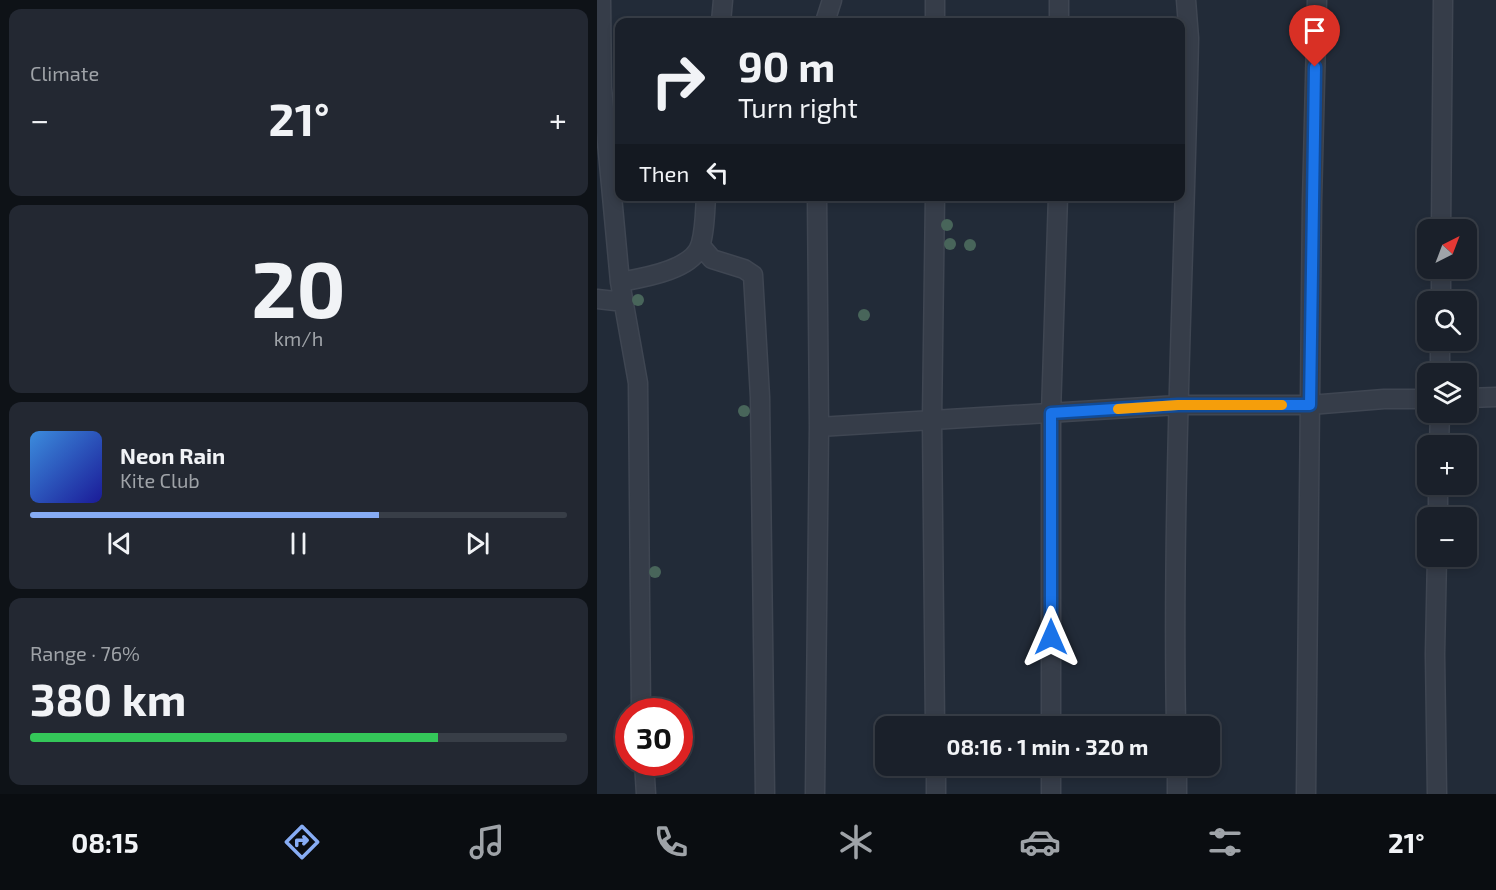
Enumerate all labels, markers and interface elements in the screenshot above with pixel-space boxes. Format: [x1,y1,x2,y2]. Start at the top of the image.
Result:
pin [1289,5,1340,67]
icon: arrive [1298,14,1331,47]
text: 90 m [738,40,835,90]
icon: right [639,42,717,120]
text: Climate [30,61,99,85]
text: 21° [269,91,330,145]
text: Turn right [738,91,858,123]
text: − [30,99,49,139]
text: + [549,99,567,139]
icon: left [701,156,734,189]
text: Then [639,160,689,186]
north arrow [1417,219,1477,279]
map controls [1417,219,1477,567]
text: 20 [251,240,346,334]
button: search [1417,291,1477,351]
text: km/h [274,326,323,350]
button: layers [1417,363,1477,423]
button: + [1417,435,1477,495]
text: Neon Rain [120,442,225,468]
text: Kite Club [120,468,200,492]
button: − [1417,507,1477,567]
icon: previous [103,527,136,560]
icon: pause [282,527,315,560]
icon: next [461,527,494,560]
position arrow [1019,605,1083,669]
text: Range · 76% [30,641,140,665]
text: 380 km [30,671,186,725]
speed limit sign: 30 [615,698,693,776]
text: 08:16 · 1 min · 320 m [947,733,1148,759]
icon: directions [281,821,323,863]
icon: music [466,821,508,863]
icon: phone [650,821,692,863]
icon: climate [835,821,877,863]
icon: car [1019,821,1061,863]
icon: filters [1204,821,1246,863]
text: 08:15 [71,826,139,858]
text: 21° [1388,826,1425,858]

